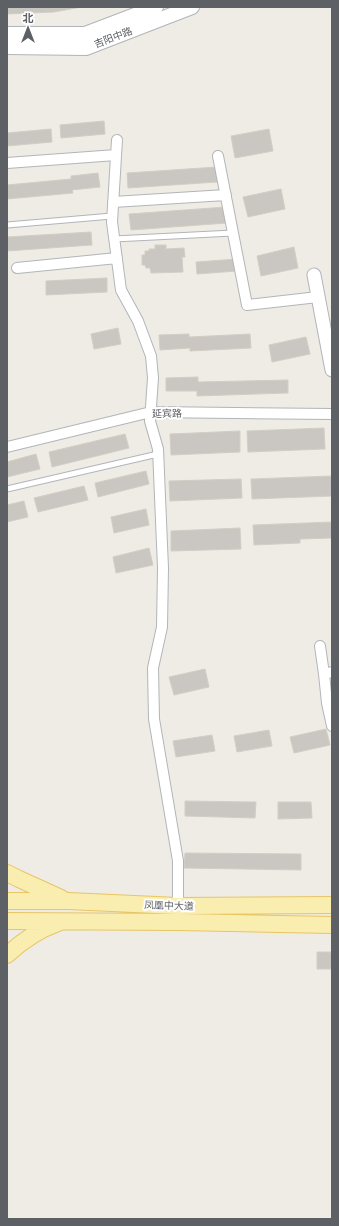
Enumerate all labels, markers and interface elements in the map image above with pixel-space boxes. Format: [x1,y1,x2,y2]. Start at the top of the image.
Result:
north arrow [8,8,48,48]
text: 北 [23,10,34,25]
street label: 吉阳中路 [92,23,134,51]
street label: 延宾路 [152,406,182,420]
street label: 凤凰中大道 [144,897,194,913]

